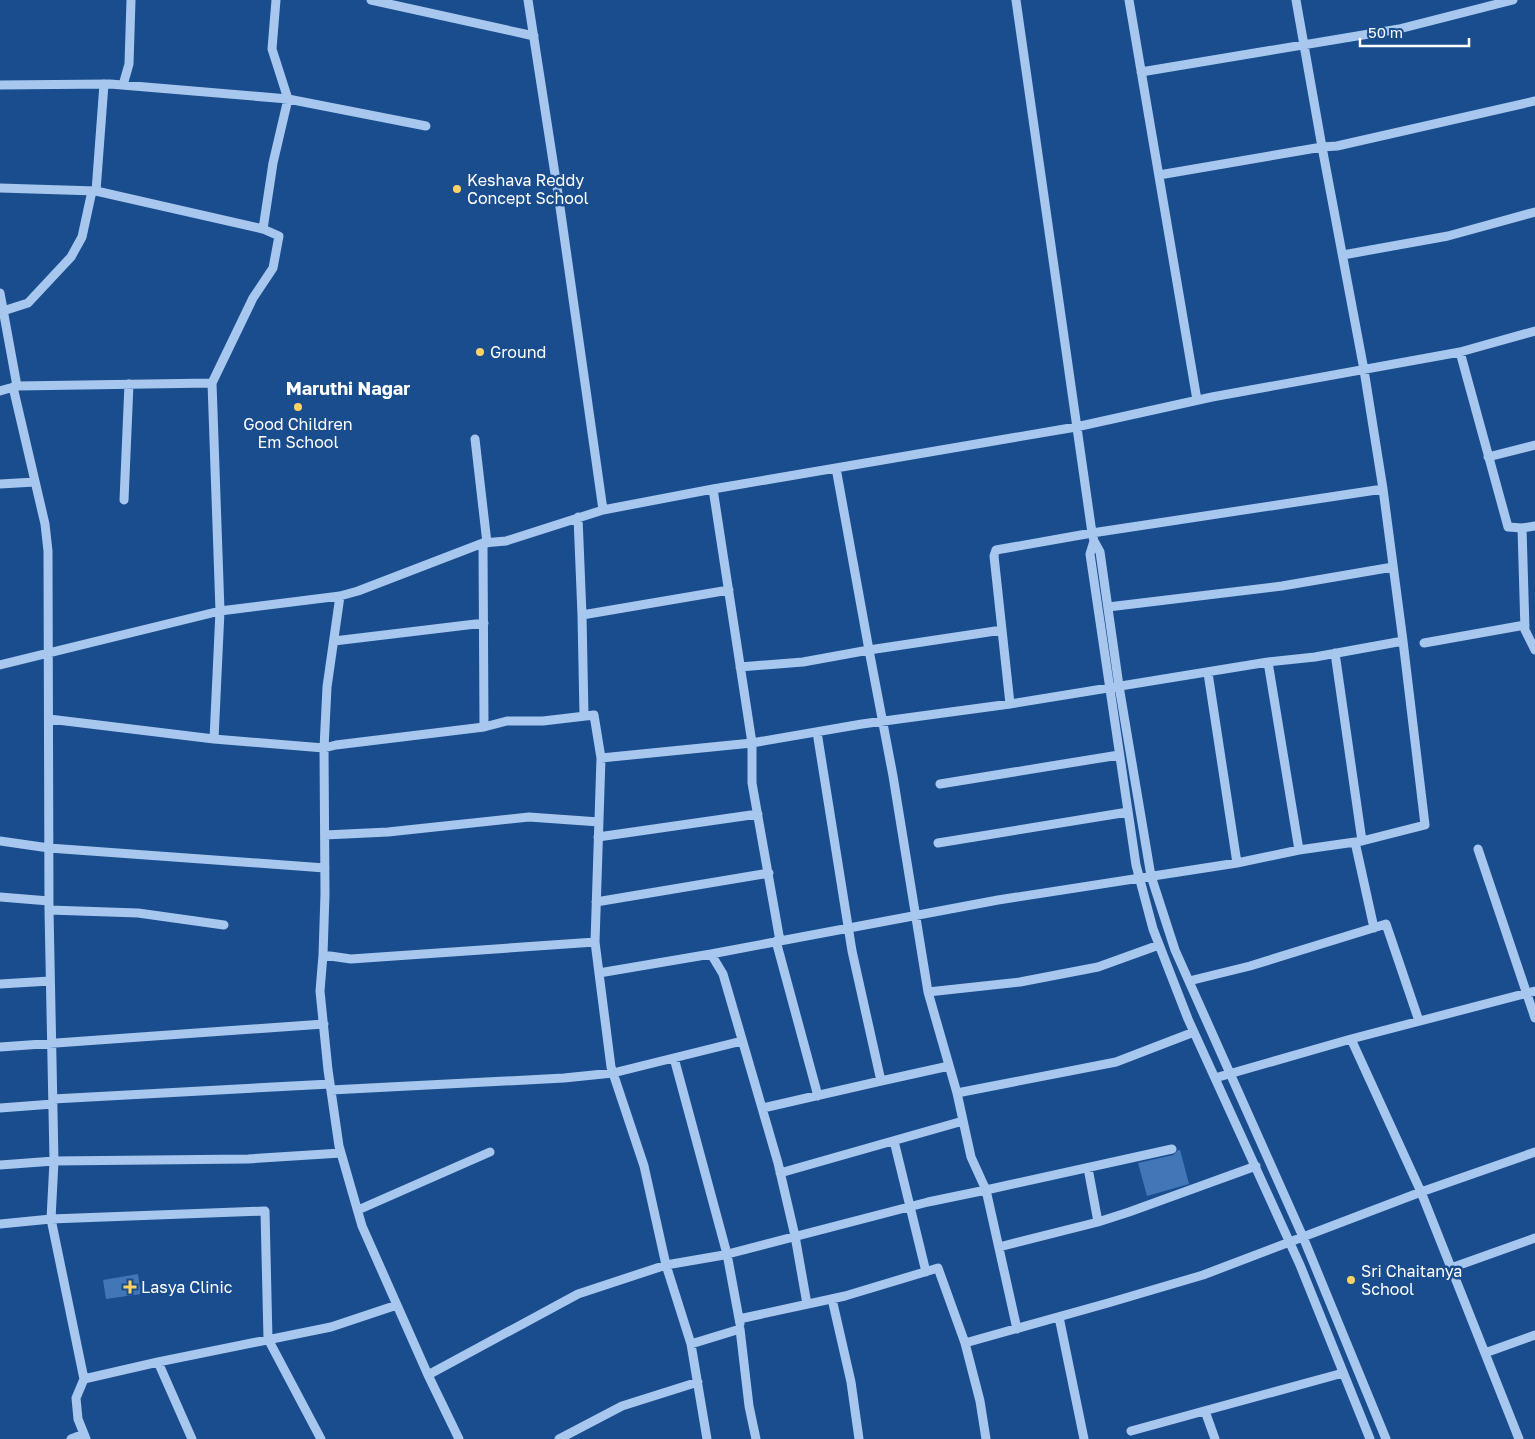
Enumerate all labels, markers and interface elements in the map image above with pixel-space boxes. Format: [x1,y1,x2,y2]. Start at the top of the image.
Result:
scale bar [1360,15,1469,47]
text: 50 m [1368,23,1403,41]
place label: Keshava Reddy Concept School [467,170,589,208]
marker: Keshava Reddy Concept School [451,183,463,195]
place label: Ground [490,342,546,362]
marker: Ground [474,346,486,358]
district label: Maruthi Nagar [286,377,410,399]
marker: Good Children Em School [292,401,304,413]
place label: Good Children Em School [243,414,353,452]
place label: Sri Chaitanya School [1361,1261,1462,1299]
marker: Sri Chaitanya School [1345,1274,1357,1286]
place label: Lasya Clinic [141,1277,233,1297]
marker: Lasya Clinic [123,1280,137,1294]

